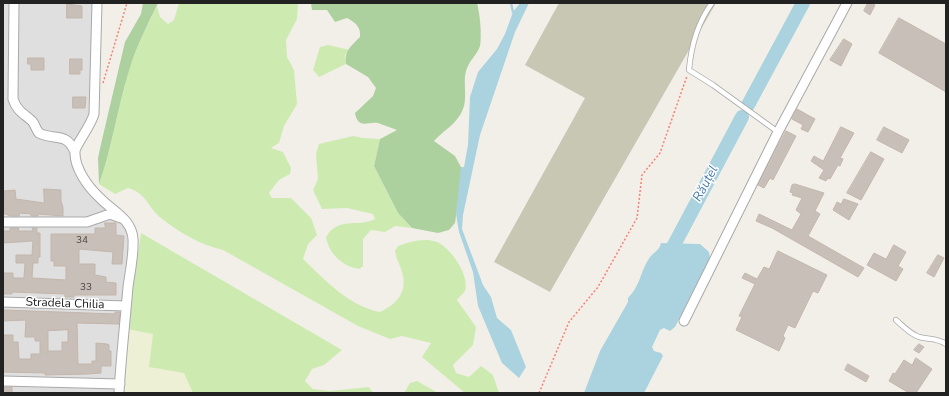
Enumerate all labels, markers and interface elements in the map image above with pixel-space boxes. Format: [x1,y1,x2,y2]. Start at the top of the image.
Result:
water label: Răuțel [690,164,722,204]
house number: 34 [76,235,88,247]
house number: 33 [80,282,92,294]
street label: Stradela Chilia [25,295,105,313]

